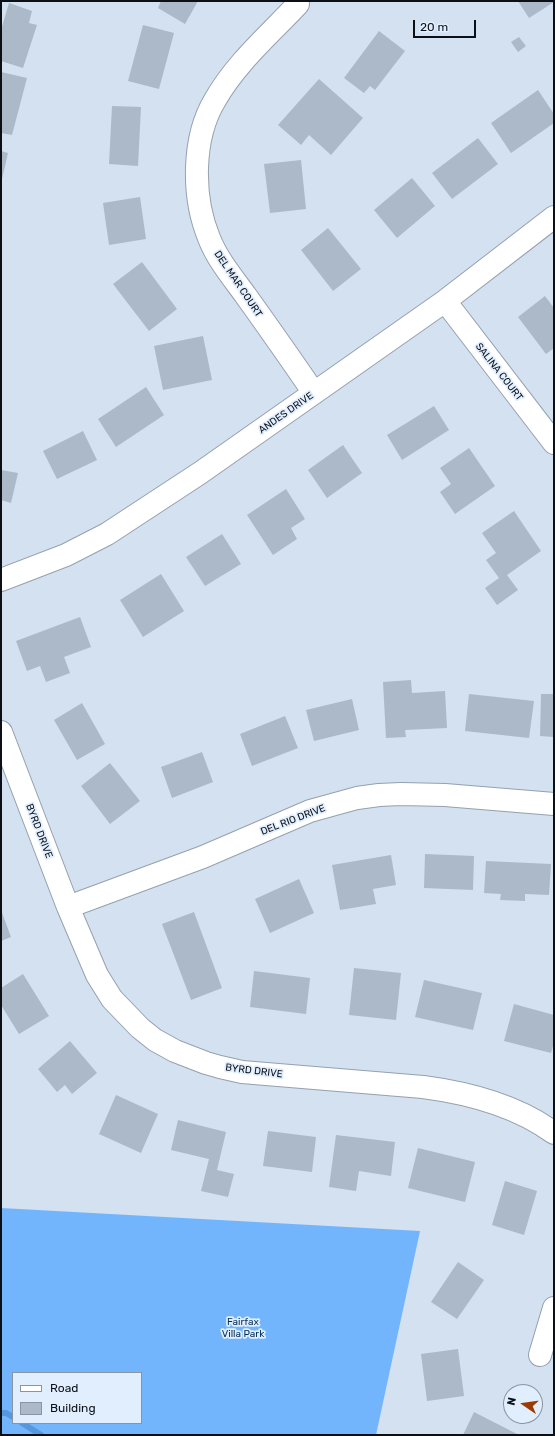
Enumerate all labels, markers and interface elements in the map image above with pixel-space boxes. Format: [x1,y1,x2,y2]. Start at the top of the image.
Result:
scale bar [415,12,478,38]
text: 20 m [420,20,448,34]
street label: DEL MAR COURT [211,249,265,319]
street label: SALINA COURT [473,341,525,403]
street label: ANDES DRIVE [256,390,316,436]
street label: BYRD DRIVE [23,802,55,860]
street label: DEL RIO DRIVE [259,802,327,838]
street label: BYRD DRIVE [225,1062,283,1080]
park label: Fairfax Villa Park [222,1316,264,1340]
legend [12,1372,142,1424]
text: Road [50,1381,78,1395]
north arrow [503,1384,543,1424]
text: N [505,1396,519,1407]
text: Building [50,1401,96,1415]

